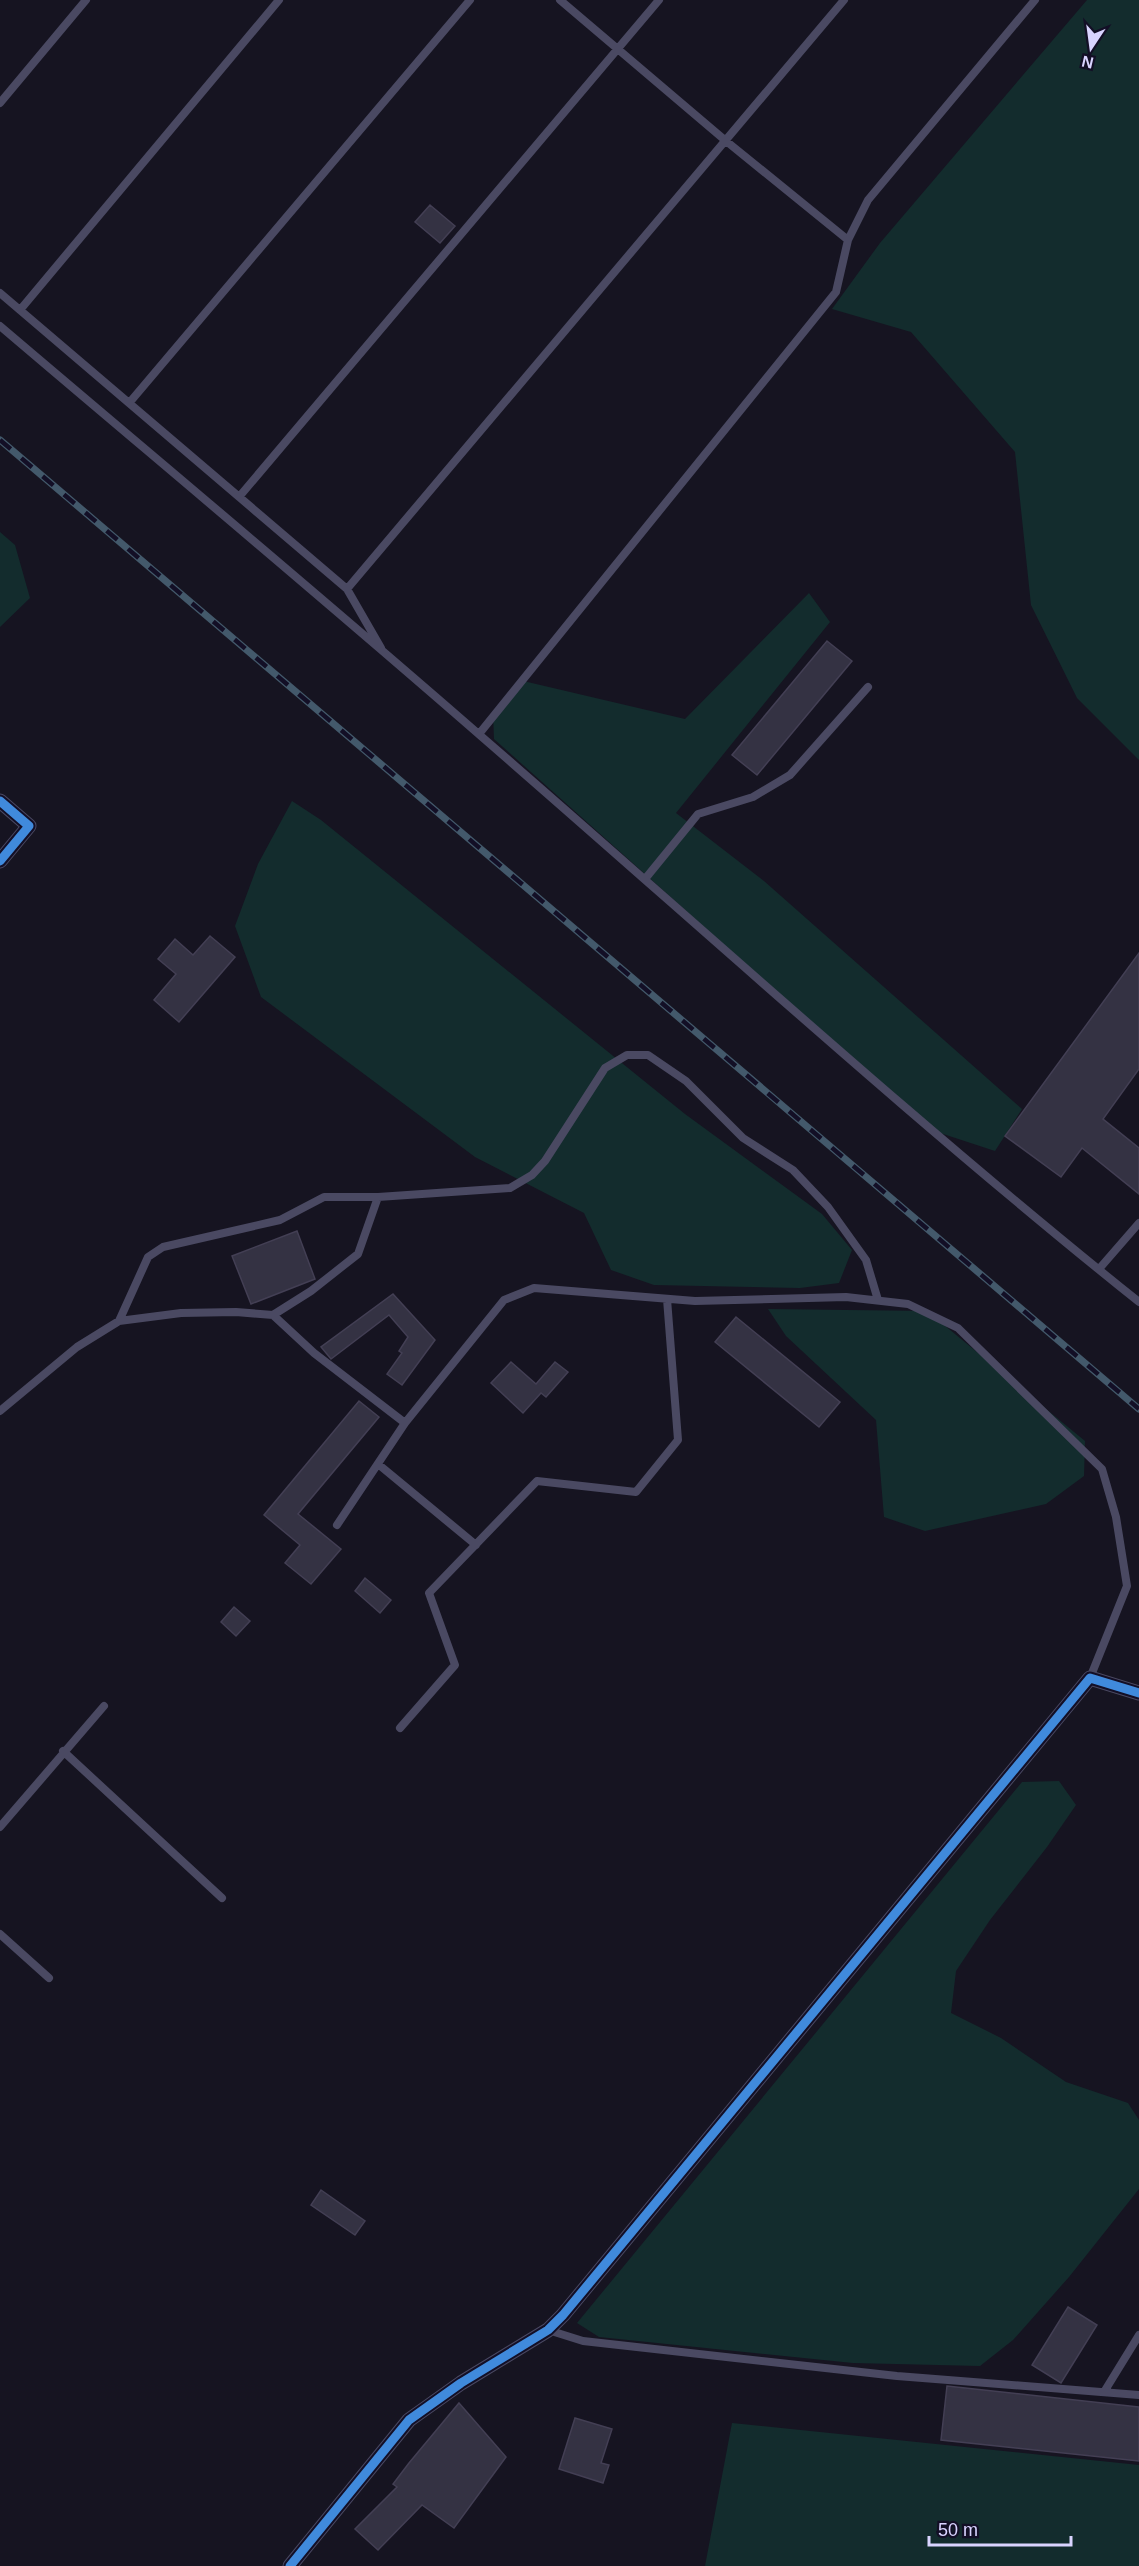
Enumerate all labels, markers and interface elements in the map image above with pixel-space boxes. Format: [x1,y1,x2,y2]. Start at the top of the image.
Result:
north arrow [1061,18,1121,78]
text: N [1080,53,1095,72]
scale bar [929,2509,1072,2547]
text: 50 m [938,2520,978,2540]

